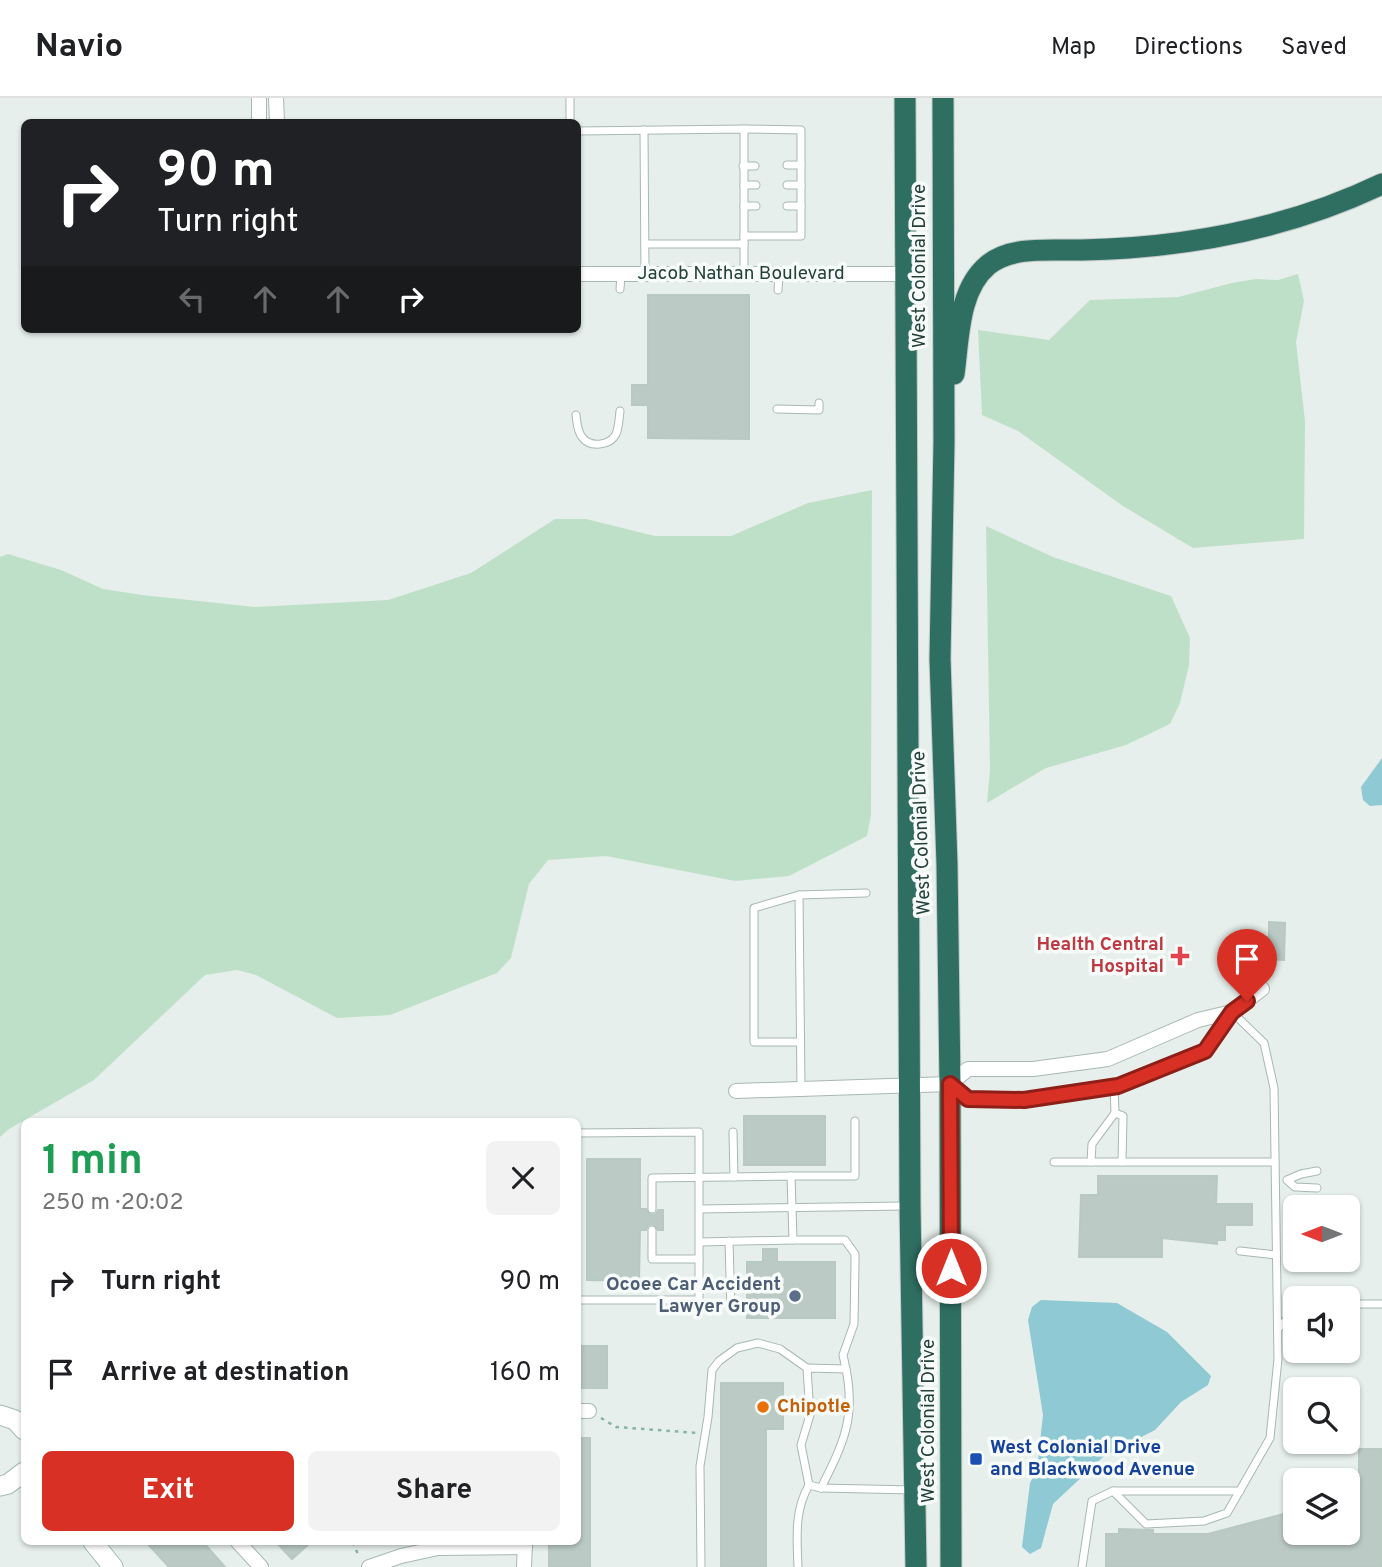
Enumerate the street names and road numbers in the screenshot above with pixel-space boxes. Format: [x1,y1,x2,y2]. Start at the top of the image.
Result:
street label: West Colonial Drive [908,184,932,348]
street label: Jacob Nathan Boulevard [637,262,845,286]
street label: West Colonial Drive [907,750,937,916]
street label: West Colonial Drive [917,1339,941,1503]

